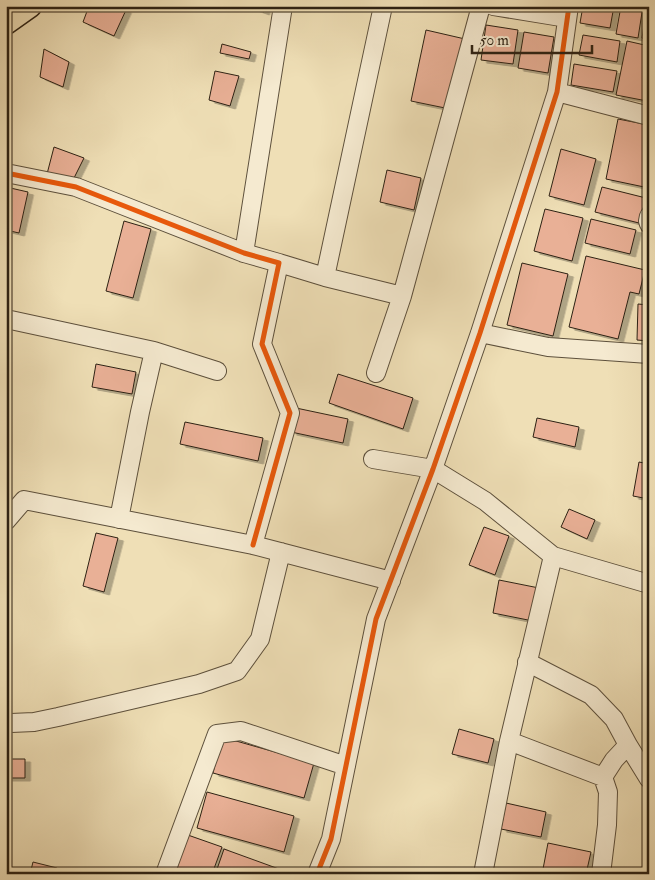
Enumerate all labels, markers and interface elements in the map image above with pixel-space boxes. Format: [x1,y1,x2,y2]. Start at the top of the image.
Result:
scale bar [472,22,592,54]
text: 50 m [480,31,509,50]

